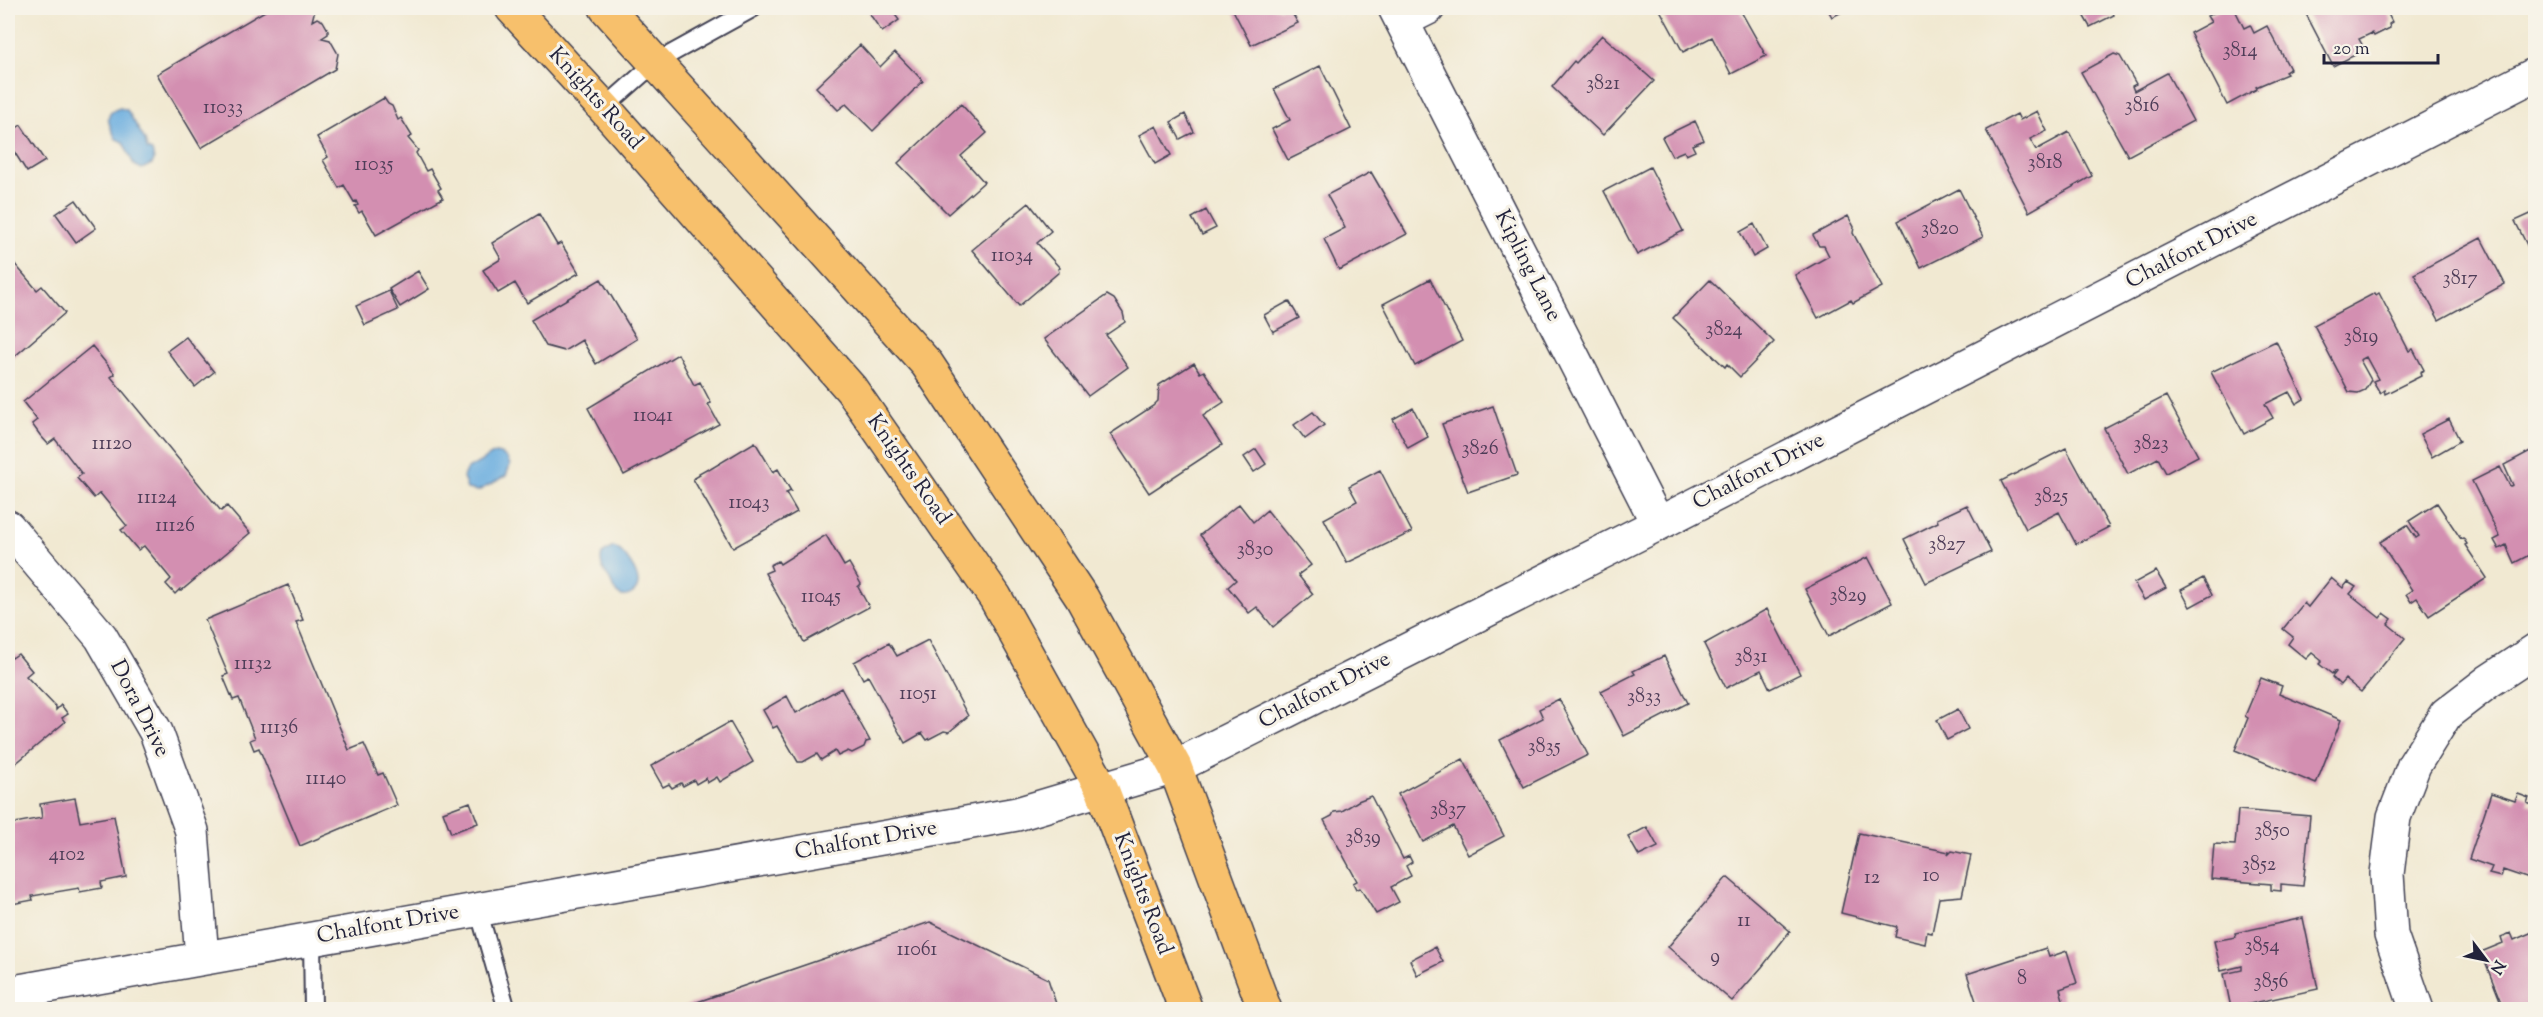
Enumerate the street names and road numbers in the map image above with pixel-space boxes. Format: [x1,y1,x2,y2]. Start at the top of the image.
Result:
street label: Knights Road [540,40,650,158]
street label: Chalfont Drive [2121,204,2263,298]
street label: Kipling Lane [1485,205,1569,327]
street label: Knights Road [858,408,958,532]
street label: Chalfont Drive [1688,425,1830,519]
street label: Chalfont Drive [1254,644,1396,738]
street label: Dora Drive [101,655,177,763]
street label: Chalfont Drive [792,813,940,869]
street label: Knights Road [1104,828,1180,960]
street label: Chalfont Drive [314,897,462,953]

